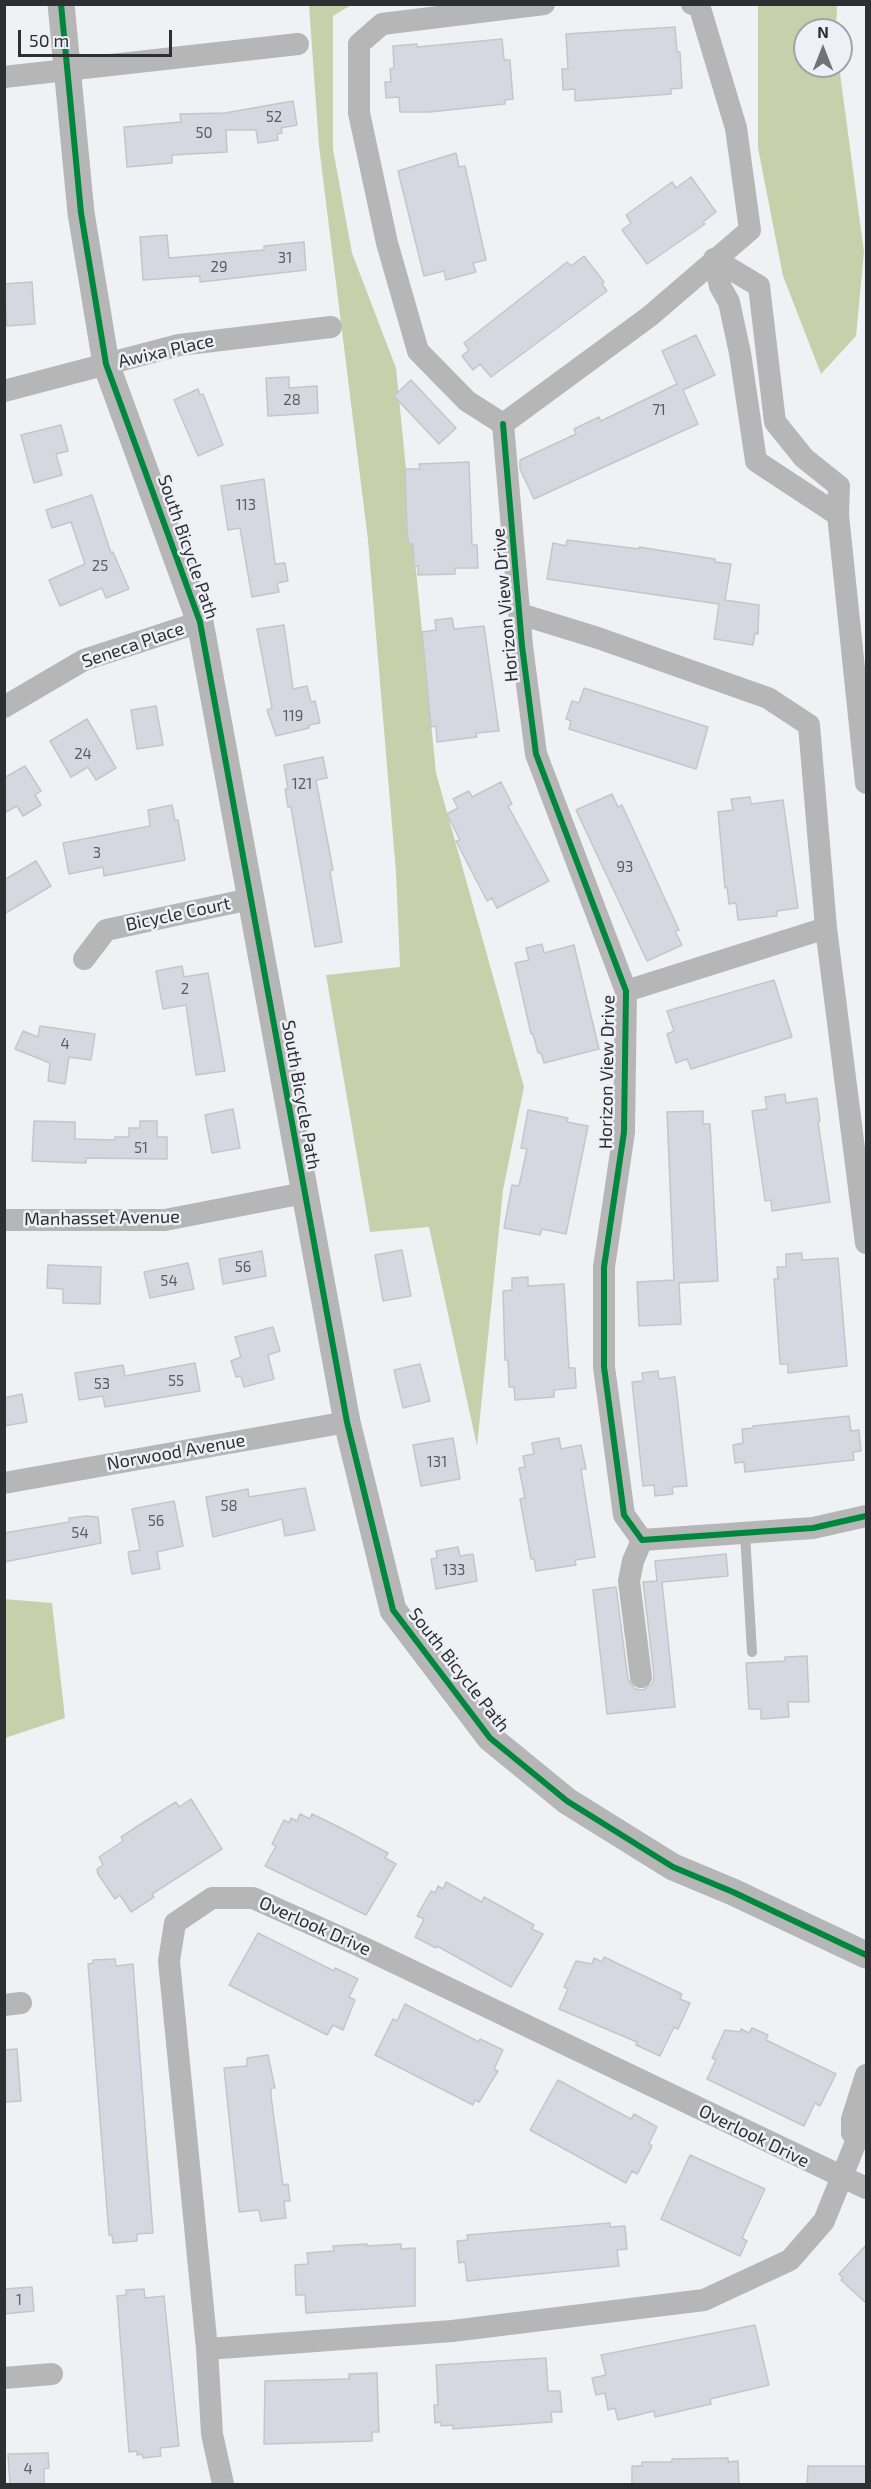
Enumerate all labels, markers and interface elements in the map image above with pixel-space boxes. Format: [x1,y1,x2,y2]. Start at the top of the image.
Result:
scale bar [21,18,176,56]
north arrow [793,18,853,78]
text: N [817,22,829,41]
text: 50 m [29,29,69,51]
house number: 52 [266,108,282,126]
house number: 50 [195,124,213,142]
house number: 31 [278,249,292,267]
house number: 29 [210,258,228,276]
street label: Awixa Place [116,329,216,373]
house number: 28 [283,391,301,409]
house number: 71 [652,401,666,419]
street label: South Bicycle Path [153,472,223,622]
house number: 113 [236,496,256,514]
street label: Horizon View Drive [488,527,522,683]
house number: 25 [92,557,108,575]
street label: Seneca Place [79,617,187,673]
house number: 119 [283,707,303,725]
house number: 24 [74,745,92,763]
house number: 121 [292,775,312,793]
house number: 3 [93,844,101,862]
house number: 93 [617,858,633,876]
street label: Bicycle Court [124,892,232,936]
house number: 2 [181,980,189,998]
street label: Horizon View Drive [595,995,619,1149]
street label: South Bicycle Path [277,1019,325,1171]
house number: 4 [60,1035,70,1053]
house number: 51 [134,1139,148,1157]
street label: Manhasset Avenue [24,1206,180,1230]
house number: 56 [235,1258,251,1276]
house number: 54 [160,1272,178,1290]
house number: 55 [168,1372,184,1390]
house number: 53 [94,1375,110,1393]
street label: Norwood Avenue [105,1429,247,1475]
house number: 131 [427,1453,447,1471]
house number: 58 [220,1497,238,1515]
house number: 56 [148,1512,164,1530]
house number: 54 [71,1524,89,1542]
house number: 133 [443,1561,465,1579]
street label: South Bicycle Path [404,1604,514,1736]
street label: Overlook Drive [256,1892,374,1960]
street label: Overlook Drive [695,2100,813,2172]
house number: 1 [16,2291,22,2309]
house number: 4 [23,2460,33,2478]

